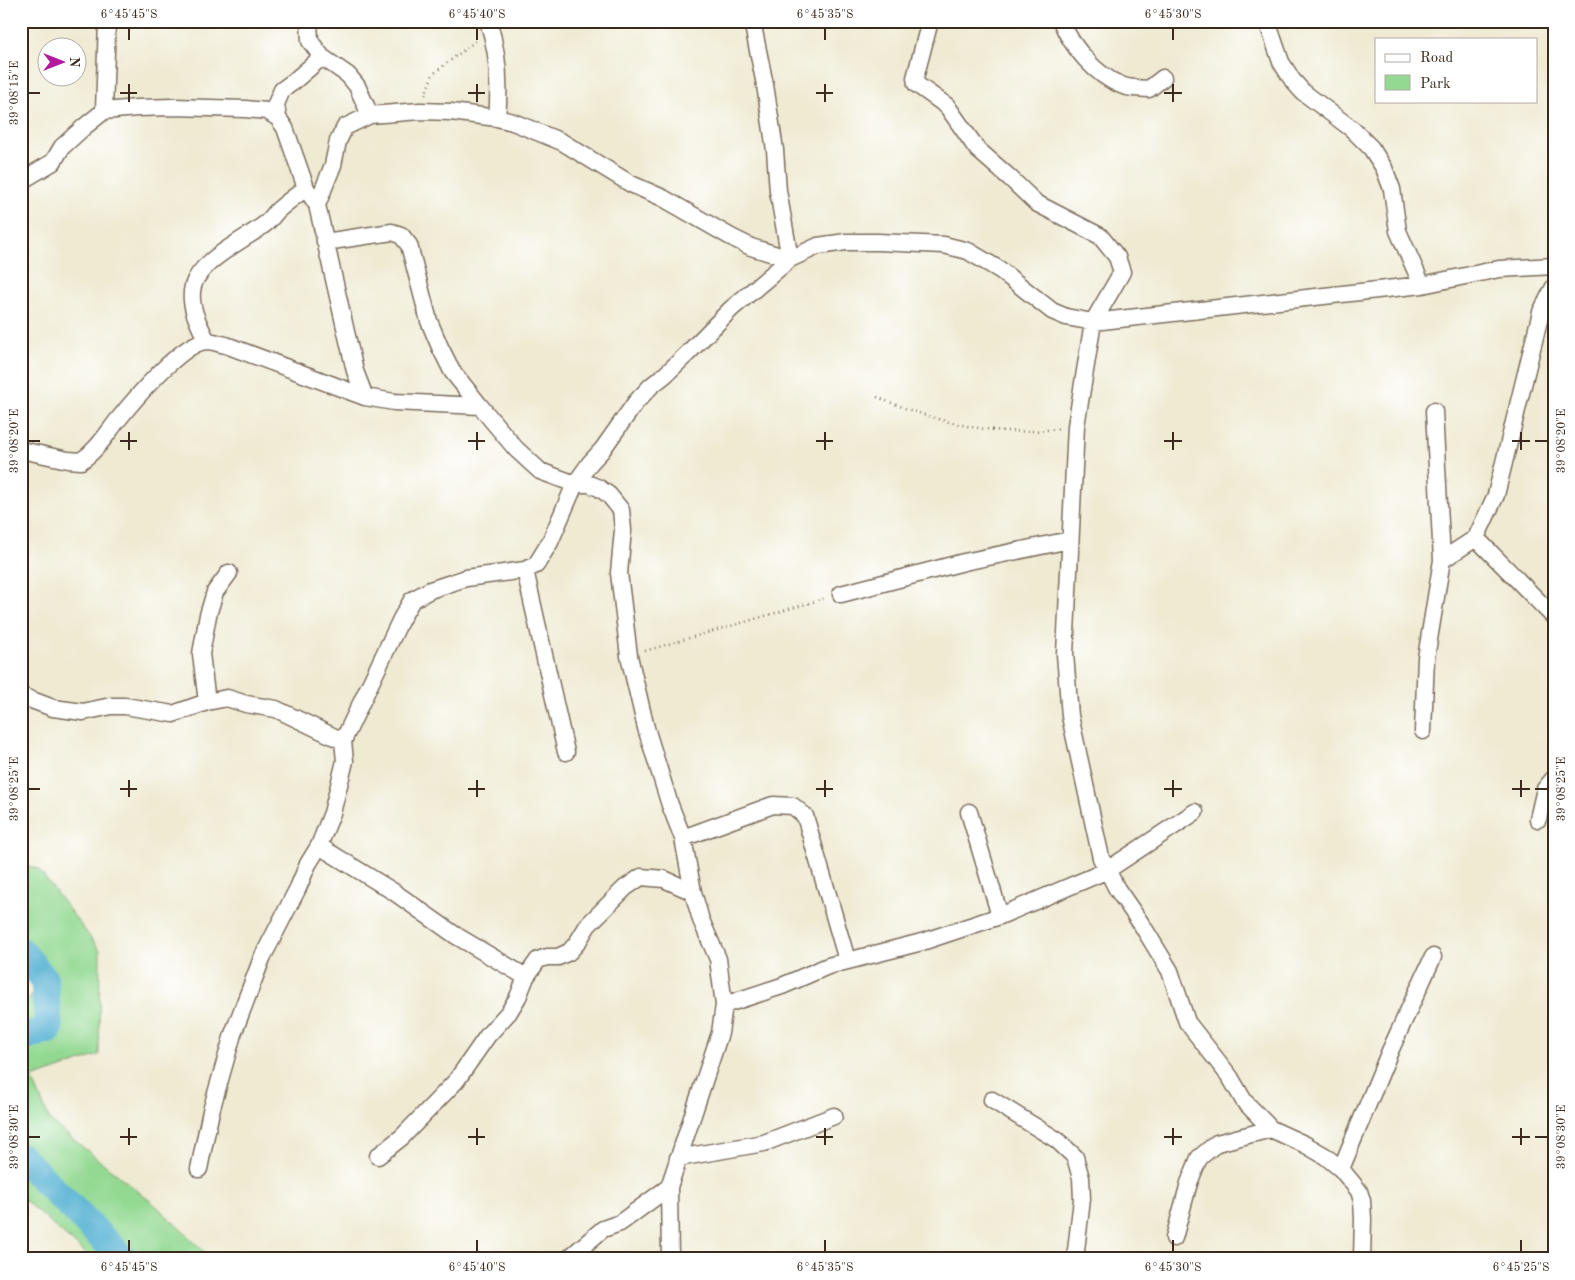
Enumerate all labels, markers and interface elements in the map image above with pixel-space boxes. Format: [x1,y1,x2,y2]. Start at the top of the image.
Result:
text: 6°45'45"S [101,8,157,21]
text: 6°45'40"S [449,8,505,21]
text: 6°45'35"S [797,8,853,21]
text: 6°45'30"S [1145,8,1201,21]
north arrow [38,38,88,88]
legend [1375,38,1538,102]
text: Road [1420,51,1454,66]
text: N [67,57,81,68]
text: 39°08'15"E [8,61,21,125]
text: Park [1420,77,1451,92]
text: 39°08'20"E [9,409,21,473]
text: 39°08'20"E [1556,409,1568,473]
text: 39°08'25"E [8,757,21,821]
text: 39°08'25"E [1555,757,1568,821]
text: 39°08'30"E [9,1105,21,1169]
text: 39°08'30"E [1556,1105,1568,1169]
text: 6°45'45"S [101,1261,157,1274]
text: 6°45'40"S [449,1261,505,1274]
text: 6°45'35"S [797,1261,853,1274]
text: 6°45'30"S [1145,1261,1201,1274]
text: 6°45'25"S [1493,1261,1549,1274]

